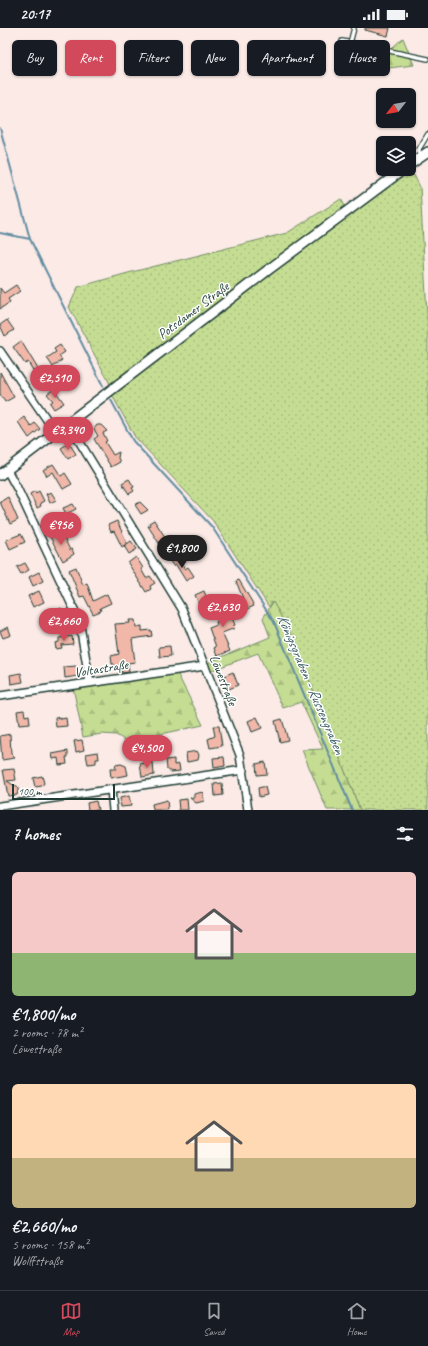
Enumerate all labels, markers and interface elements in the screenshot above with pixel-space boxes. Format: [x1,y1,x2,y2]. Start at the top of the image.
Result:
text: 20:17 [20,5,50,24]
chip: Buy [12,40,57,76]
chip: Rent [65,40,116,76]
chip: Filters [124,40,183,76]
chip: New [191,40,239,76]
chip: Apartment [247,40,326,76]
chip: House [334,40,390,76]
north arrow [376,88,416,128]
map controls [376,88,416,176]
button: layers [376,136,416,176]
street label: Potsdamer Straße [154,277,234,343]
pin: €2,510 [22,365,88,399]
text: €2,510 [39,370,71,386]
pin: €3,340 [35,417,101,451]
text: €3,340 [52,422,84,438]
pin: €956 [37,512,85,546]
text: €956 [49,517,73,533]
pin: €1,800 [149,535,215,569]
text: €1,800 [166,540,198,556]
pin: €2,630 [190,594,256,628]
text: €2,630 [207,599,239,615]
pin: €2,660 [31,608,97,642]
water label: Königsgraben - Russengraben [273,612,349,758]
text: €2,660 [48,613,80,629]
street label: Löwestraße [206,652,242,709]
street label: Voltastraße [73,656,131,681]
pin: €4,500 [114,735,180,769]
text: €4,500 [131,740,163,756]
scale bar [12,782,115,801]
text: 100 m [18,784,42,798]
icon: filters [394,823,416,845]
text: 7 homes [12,824,60,845]
icon: home [178,898,250,970]
text: €1,800/mo [12,1004,75,1025]
text: 2 rooms · 78 m² [12,1025,82,1041]
text: Löwestraße [12,1041,61,1057]
icon: home [178,1110,250,1182]
text: €2,660/mo [12,1216,76,1237]
text: 5 rooms · 158 m² [12,1237,88,1253]
text: Wolffstraße [12,1253,63,1269]
tab: Map [60,1300,82,1338]
tab: Saved [203,1300,225,1338]
tab: Home [346,1300,368,1338]

